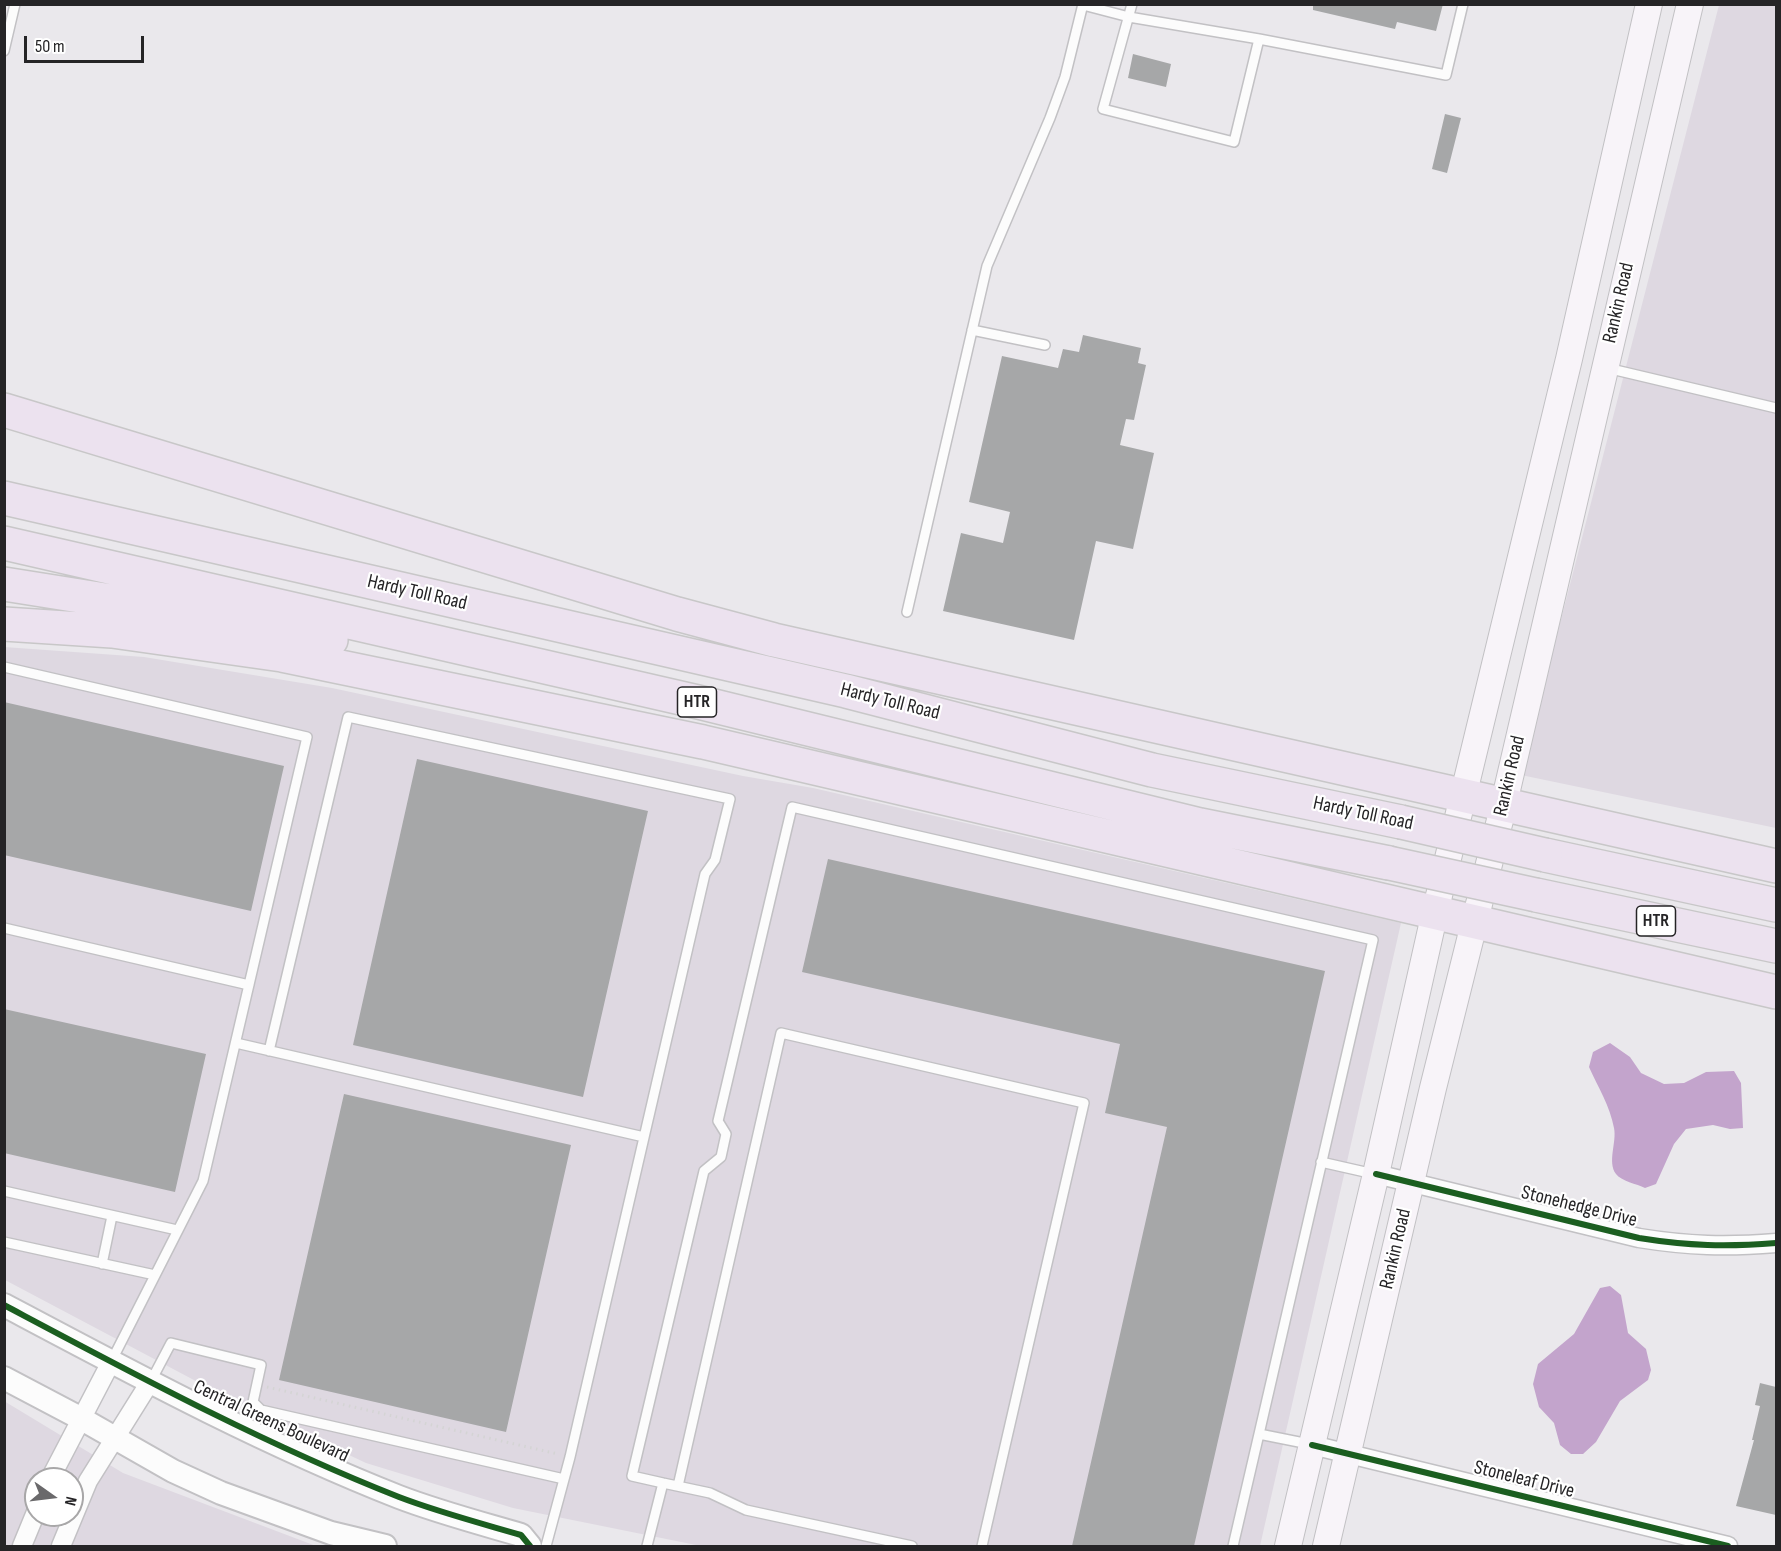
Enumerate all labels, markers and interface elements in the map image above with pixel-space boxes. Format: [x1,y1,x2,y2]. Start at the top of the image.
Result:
scale bar [27,24,147,62]
text: 50 m [35,36,65,57]
street label: Rankin Road [1598,261,1640,345]
street label: Hardy Toll Road [365,570,469,616]
street label: Hardy Toll Road [838,678,942,726]
road number: HTR [678,687,716,717]
street label: Rankin Road [1489,734,1531,818]
street label: Hardy Toll Road [1311,792,1415,836]
road number: HTR [1636,906,1676,936]
street label: Stonehedge Drive [1519,1181,1639,1233]
street label: Rankin Road [1375,1207,1417,1291]
street label: Central Greens Boulevard [189,1375,353,1469]
street label: Stoneleaf Drive [1471,1456,1577,1504]
north arrow [24,1467,84,1527]
text: N [60,1495,80,1507]

